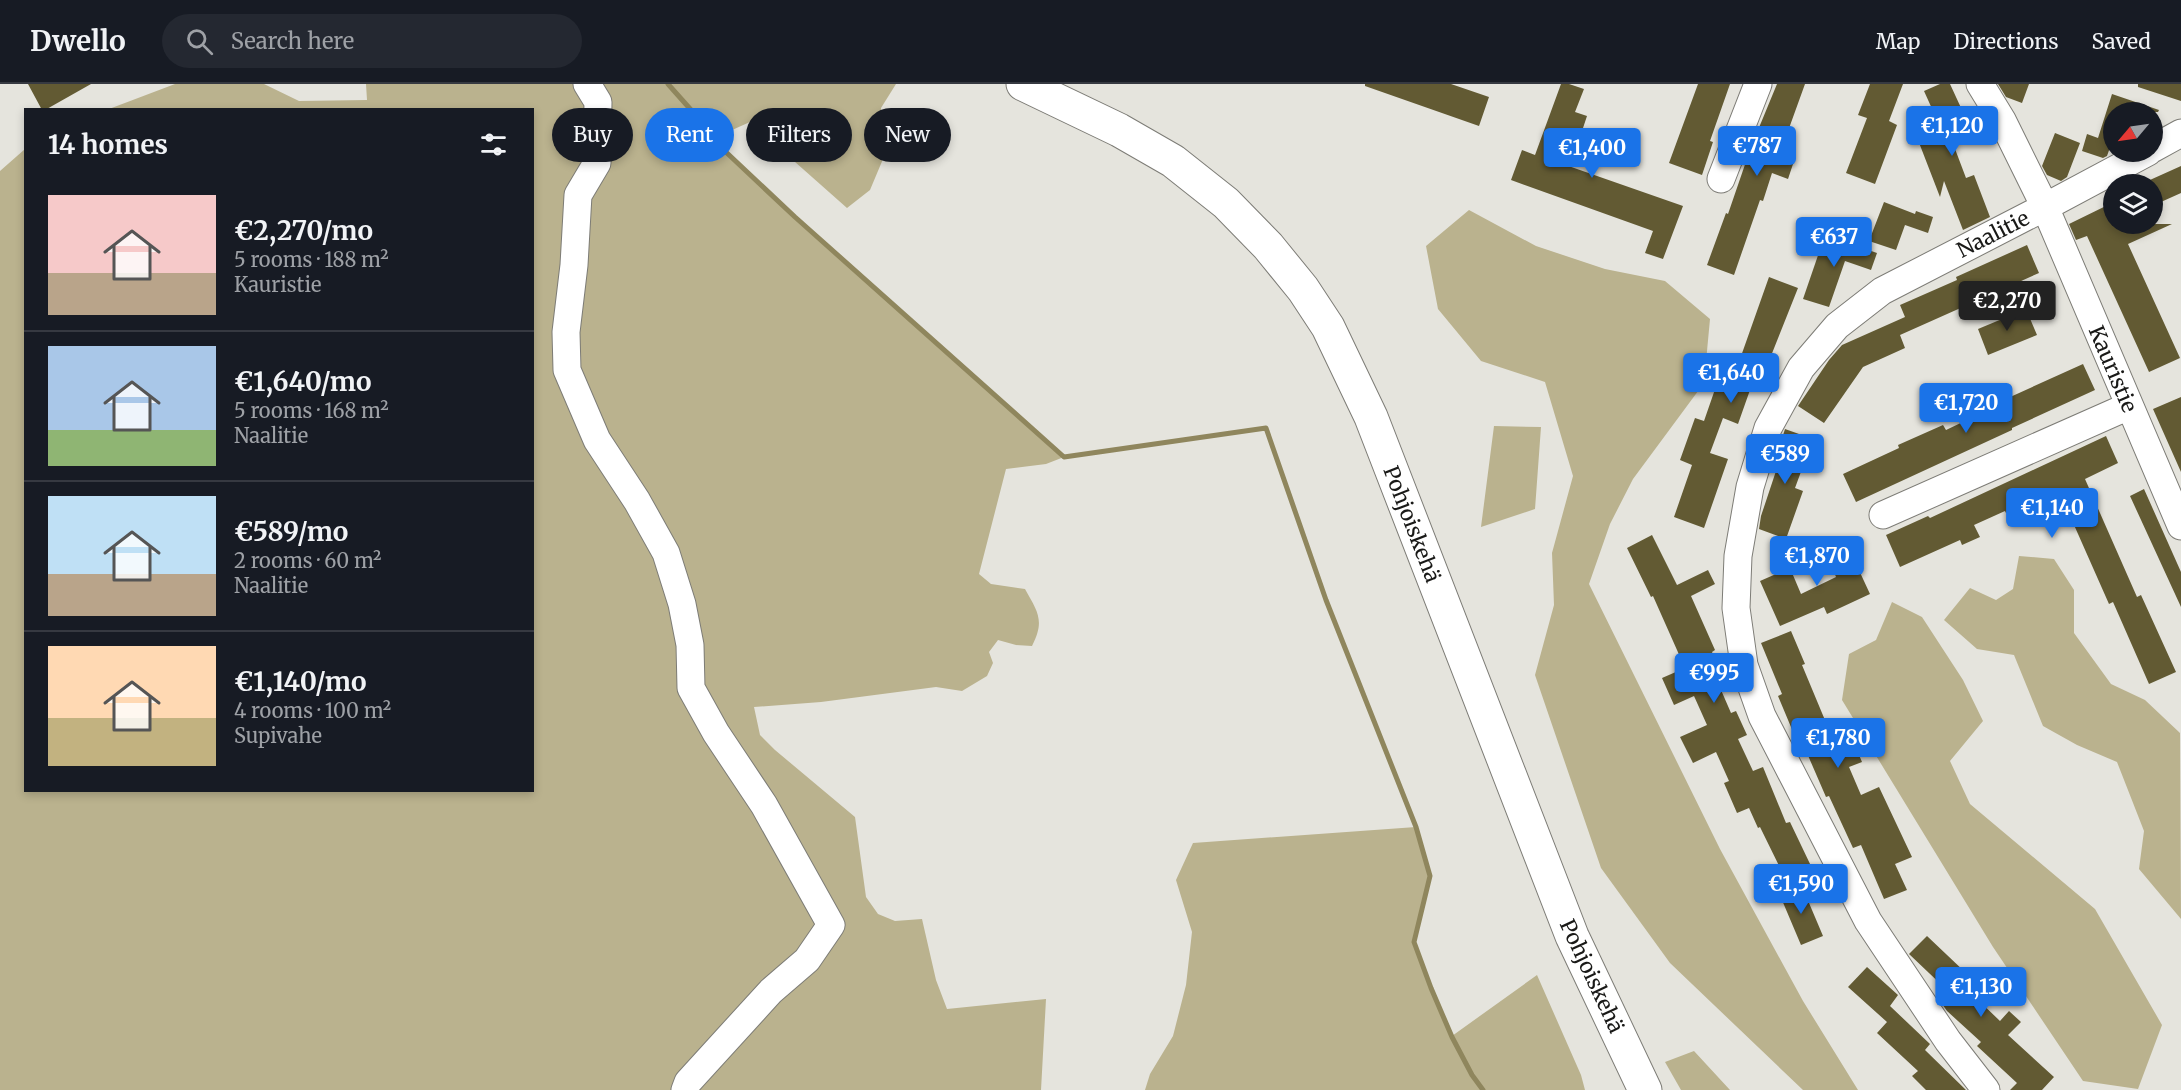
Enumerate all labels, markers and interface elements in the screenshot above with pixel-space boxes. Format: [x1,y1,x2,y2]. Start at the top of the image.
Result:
search box [162,14,582,68]
text: Dwello [30,23,126,59]
icon: search [183,25,216,58]
text: Search here [231,27,354,55]
text: Map [1876,28,1920,55]
text: Directions [1953,28,2058,55]
text: Saved [2091,28,2151,55]
north arrow [2103,102,2163,162]
map controls [2103,102,2163,234]
pin: €1,120 [1903,106,2001,157]
chip: Buy [552,108,633,162]
chip: Rent [645,108,734,162]
chip: Filters [746,108,852,162]
chip: New [864,108,951,162]
text: €1,120 [1920,113,1984,138]
pin: €787 [1721,126,1793,177]
text: 14 homes [48,128,168,161]
icon: filters [477,128,510,161]
pin: €1,400 [1543,128,1641,179]
text: €787 [1732,133,1782,158]
text: €1,400 [1558,135,1626,160]
button: layers [2103,174,2163,234]
street label: Naalitie [1952,204,2034,264]
text: €2,270/mo [234,214,373,247]
pin: €637 [1798,217,1870,268]
icon: home [96,219,168,291]
text: €637 [1810,224,1858,249]
text: 5 rooms · 188 m² [234,247,389,272]
text: Kauristie [234,272,321,297]
pin: €2,270 [1958,281,2056,332]
text: €2,270 [1973,288,2041,313]
street label: Kauristie [2083,322,2143,417]
pin: €1,640 [1682,353,1780,404]
text: €1,640 [1697,360,1765,385]
text: €1,640/mo [234,365,372,398]
icon: home [96,370,168,442]
pin: €1,720 [1917,383,2015,434]
text: €1,720 [1933,390,1999,415]
text: 5 rooms · 168 m² [234,398,389,423]
text: Naalitie [234,423,308,448]
pin: €589 [1749,434,1821,485]
text: €589 [1760,441,1810,466]
street label: Pohjoiskehä [1377,462,1447,586]
pin: €1,140 [2003,488,2101,539]
text: €1,140 [2020,495,2084,520]
text: €589/mo [234,515,348,548]
icon: home [96,520,168,592]
pin: €1,870 [1768,536,1866,587]
text: €1,870 [1784,543,1850,568]
text: 2 rooms · 60 m² [234,548,381,573]
text: Naalitie [234,573,308,598]
pin: €995 [1678,653,1750,704]
text: €995 [1689,660,1739,685]
text: €1,140/mo [234,665,366,698]
icon: home [96,670,168,742]
text: 4 rooms · 100 m² [234,698,391,723]
pin: €1,780 [1789,718,1887,769]
text: Supivahe [234,723,322,748]
text: €1,780 [1805,725,1871,750]
pin: €1,590 [1752,864,1850,915]
text: €1,590 [1768,871,1834,896]
street label: Pohjoiskehä [1554,915,1630,1037]
pin: €1,130 [1932,967,2030,1018]
text: €1,130 [1949,974,2013,999]

